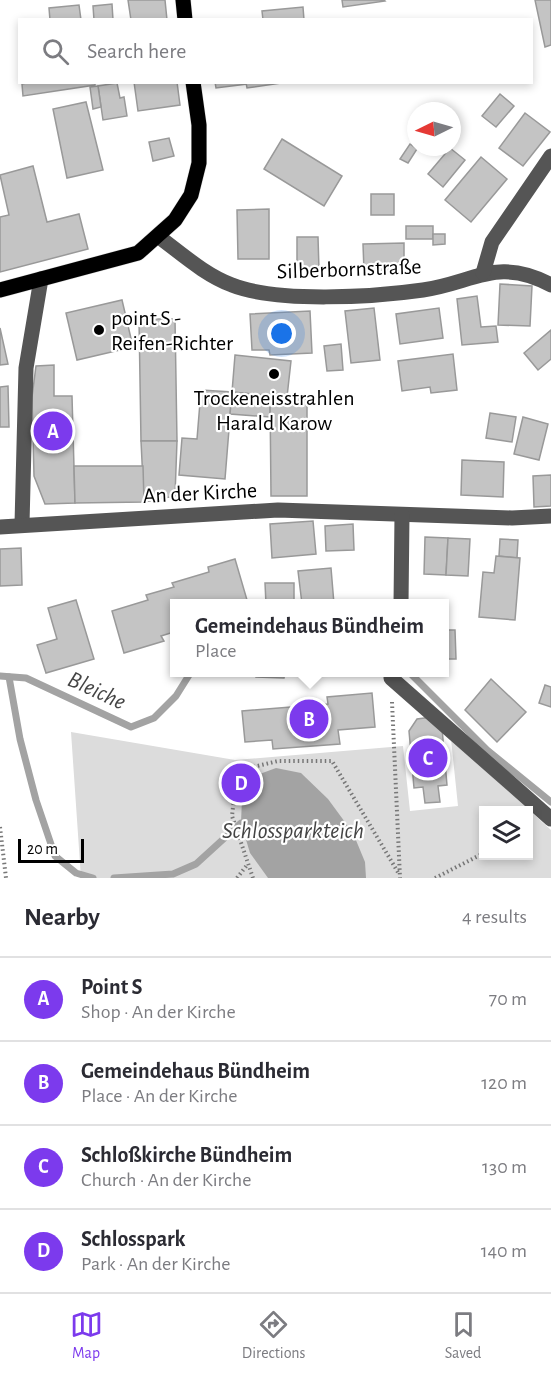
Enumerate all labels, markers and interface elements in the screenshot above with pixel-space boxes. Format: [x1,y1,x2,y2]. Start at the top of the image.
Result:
search box [18,18,533,84]
icon: search [39,35,72,68]
text: Search here [87,40,186,62]
north arrow [407,102,461,156]
street label: Silberbornstraße [276,255,422,283]
place label: point S - Reifen-Richter [111,307,233,354]
your location [267,319,296,348]
marker: point S - Reifen-Richter [92,323,106,337]
marker: Trockeneisstrahlen Harald Karow [267,367,281,381]
place label: Trockeneisstrahlen Harald Karow [193,387,355,434]
pin: A [34,408,72,454]
street label: An der Kirche [142,479,258,507]
popup [170,599,449,677]
text: Gemeindehaus Bündheim [195,615,424,637]
text: Place [195,641,236,661]
water label: Bleiche [64,667,129,715]
pin: B [290,696,328,742]
pin: C [408,736,448,780]
pin: D [222,760,260,806]
map controls [479,806,533,860]
button: layers [479,806,533,860]
water label: Schlossparkteich [222,819,364,843]
scale bar [18,836,84,864]
text: 20 m [27,841,58,857]
text: Nearby [24,904,100,930]
text: 4 results [462,907,527,927]
text: Point S [81,976,142,998]
text: A [38,989,50,1009]
text: 70 m [489,989,527,1009]
text: Shop · An der Kirche [81,1002,236,1022]
text: Gemeindehaus Bündheim [81,1060,310,1082]
text: B [38,1073,49,1093]
text: 120 m [481,1073,527,1093]
text: Place · An der Kirche [81,1086,238,1106]
text: Schloßkirche Bündheim [81,1144,292,1166]
text: C [38,1157,49,1177]
text: 130 m [482,1157,527,1177]
text: Church · An der Kirche [81,1170,251,1190]
text: Schlosspark [81,1228,185,1250]
text: D [37,1241,50,1261]
text: 140 m [481,1241,527,1261]
text: Park · An der Kirche [81,1254,231,1274]
tab: Map [70,1308,103,1363]
tab: Directions [242,1308,306,1363]
tab: Saved [445,1308,481,1363]

